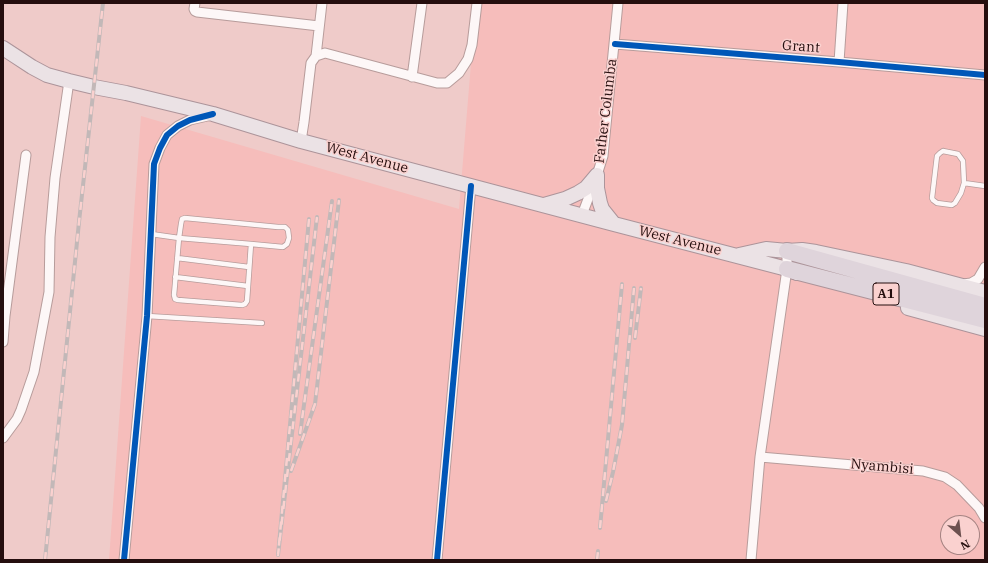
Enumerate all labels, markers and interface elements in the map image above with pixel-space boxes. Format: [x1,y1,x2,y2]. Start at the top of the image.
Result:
street label: Grant [782,37,820,57]
street label: Father Columba [591,58,621,164]
street label: West Avenue [324,139,410,177]
street label: West Avenue [637,223,723,259]
road number: A1 [873,283,899,305]
street label: Nyambisi [850,456,914,478]
north arrow [940,515,980,555]
text: N [958,536,972,553]

